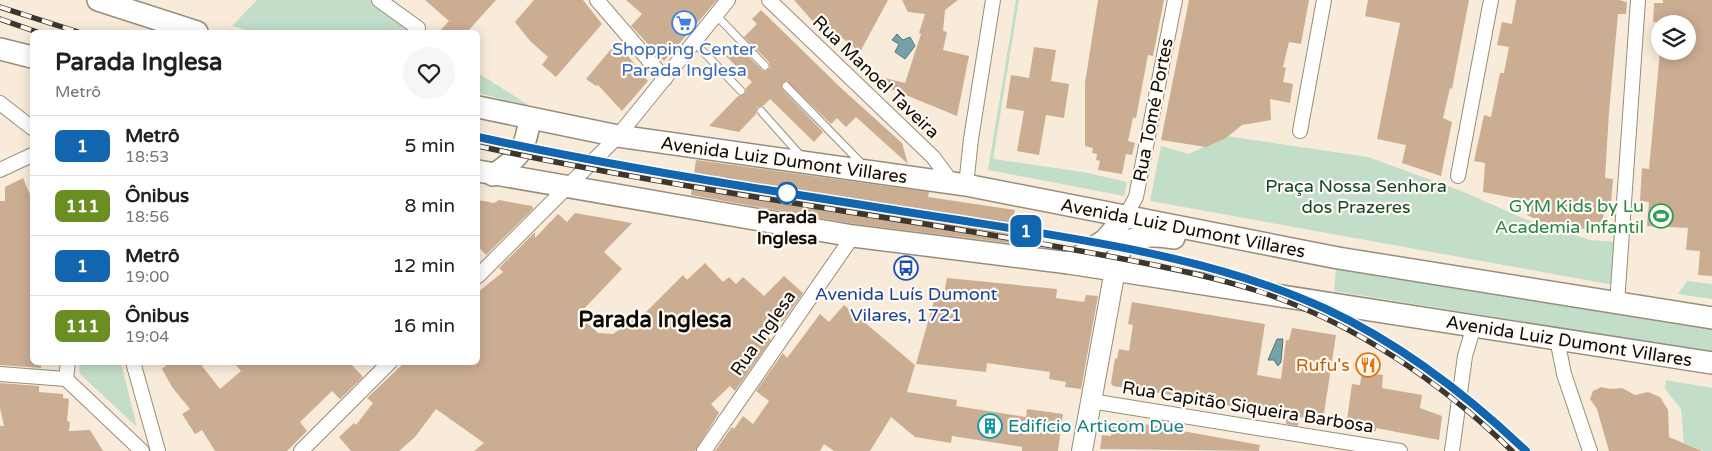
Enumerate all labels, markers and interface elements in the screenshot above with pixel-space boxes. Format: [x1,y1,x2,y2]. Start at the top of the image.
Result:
supermarket icon: Shopping Center Parada Inglesa [671,10,697,36]
street label: Rua Manoel Taveira [808,11,944,143]
map controls [1651,15,1696,60]
button: layers [1651,15,1696,60]
street label: Rua Tomé Portes [1128,36,1178,184]
place label: Shopping Center Parada Inglesa [612,38,756,81]
button: heart [403,47,455,99]
text: Parada Inglesa [55,48,222,77]
text: Metrô [55,82,101,102]
text: Metrô [125,125,180,147]
street label: Avenida Luiz Dumont Villares [659,132,909,188]
text: 1 [77,135,88,157]
text: 5 min [404,135,455,157]
text: 18:53 [125,147,169,167]
park label: Praça Nossa Senhora dos Prazeres [1265,175,1447,218]
marker: Parada Inglesa [776,182,798,204]
text: Ônibus [125,185,189,207]
street label: Avenida Luiz Dumont Villares [1059,193,1307,263]
text: 111 [66,195,99,217]
text: 8 min [404,195,455,217]
place label: GYM Kids by Lu Academia Infantil [1495,195,1644,238]
sports icon: GYM Kids by Lu Academia Infantil [1648,203,1674,229]
place label: Parada Inglesa [757,206,817,249]
text: 18:56 [125,207,169,227]
line badge: 1 [1010,215,1042,247]
text: 1 [1020,220,1032,242]
text: Metrô [125,245,180,267]
text: 1 [77,255,88,277]
text: 12 min [392,255,455,277]
bus stop icon: Avenida Luís Dumont Vilares, 1721 [893,255,919,281]
text: 19:00 [125,267,169,287]
place label: Avenida Luís Dumont Vilares, 1721 [815,283,997,326]
street label: Rua Inglesa [726,286,800,380]
text: Ônibus [125,305,189,327]
district label: Parada Inglesa [578,307,732,333]
street label: Avenida Luiz Dumont Villares [1444,311,1694,371]
text: 111 [66,315,99,337]
text: 16 min [392,315,455,337]
text: 19:04 [125,327,169,347]
restaurant icon: Rufu's [1355,352,1381,378]
place label: Rufu's [1296,354,1350,376]
street label: Rua Capitão Siqueira Barbosa [1121,376,1375,438]
building icon: Edifício Articom Due [977,413,1003,439]
place label: Edifício Articom Due [1008,415,1184,437]

